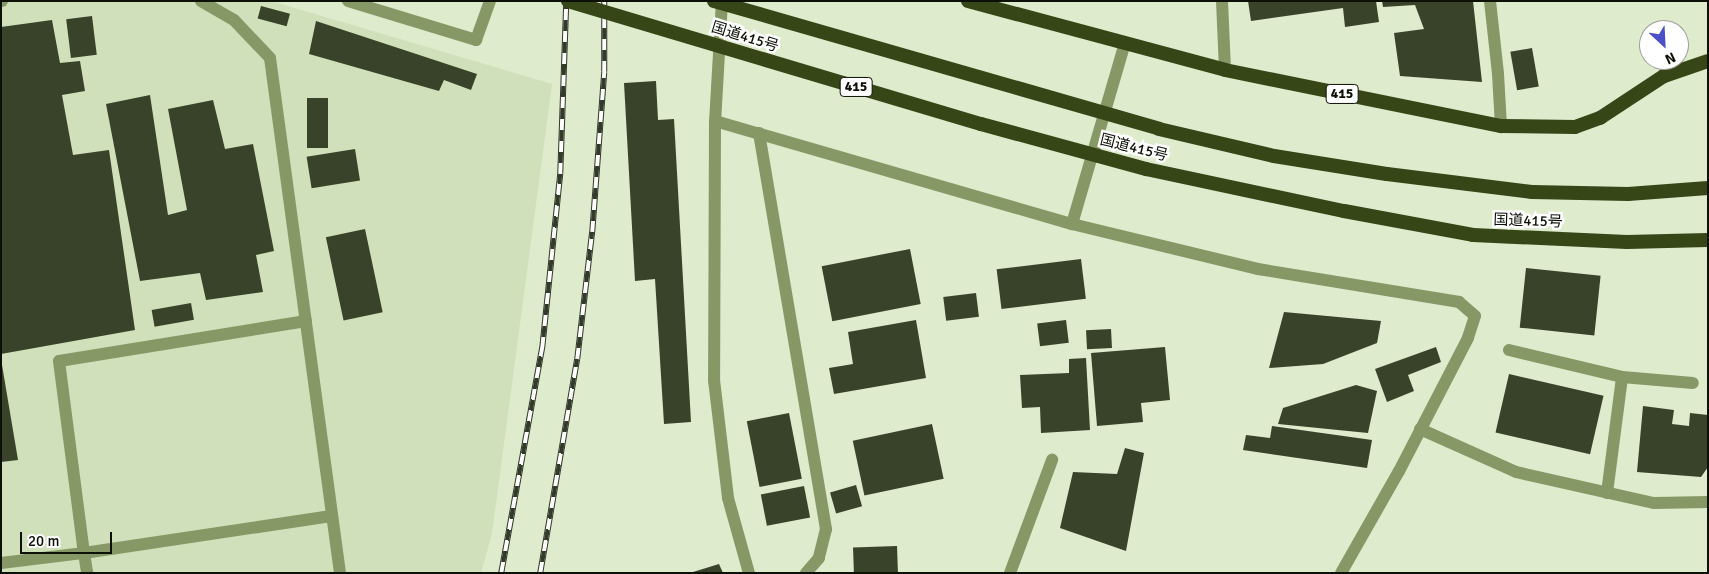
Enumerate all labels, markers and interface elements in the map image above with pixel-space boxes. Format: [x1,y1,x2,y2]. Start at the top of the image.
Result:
street label: 国道415号 [709,18,781,56]
north arrow [1639,20,1689,70]
text: N [1662,48,1678,68]
road number: 415 [838,75,874,98]
road number: 415 [1324,82,1360,106]
street label: 国道415号 [1098,131,1170,165]
street label: 国道415号 [1493,211,1563,231]
scale bar [22,522,115,554]
text: 20 m [28,532,59,550]

